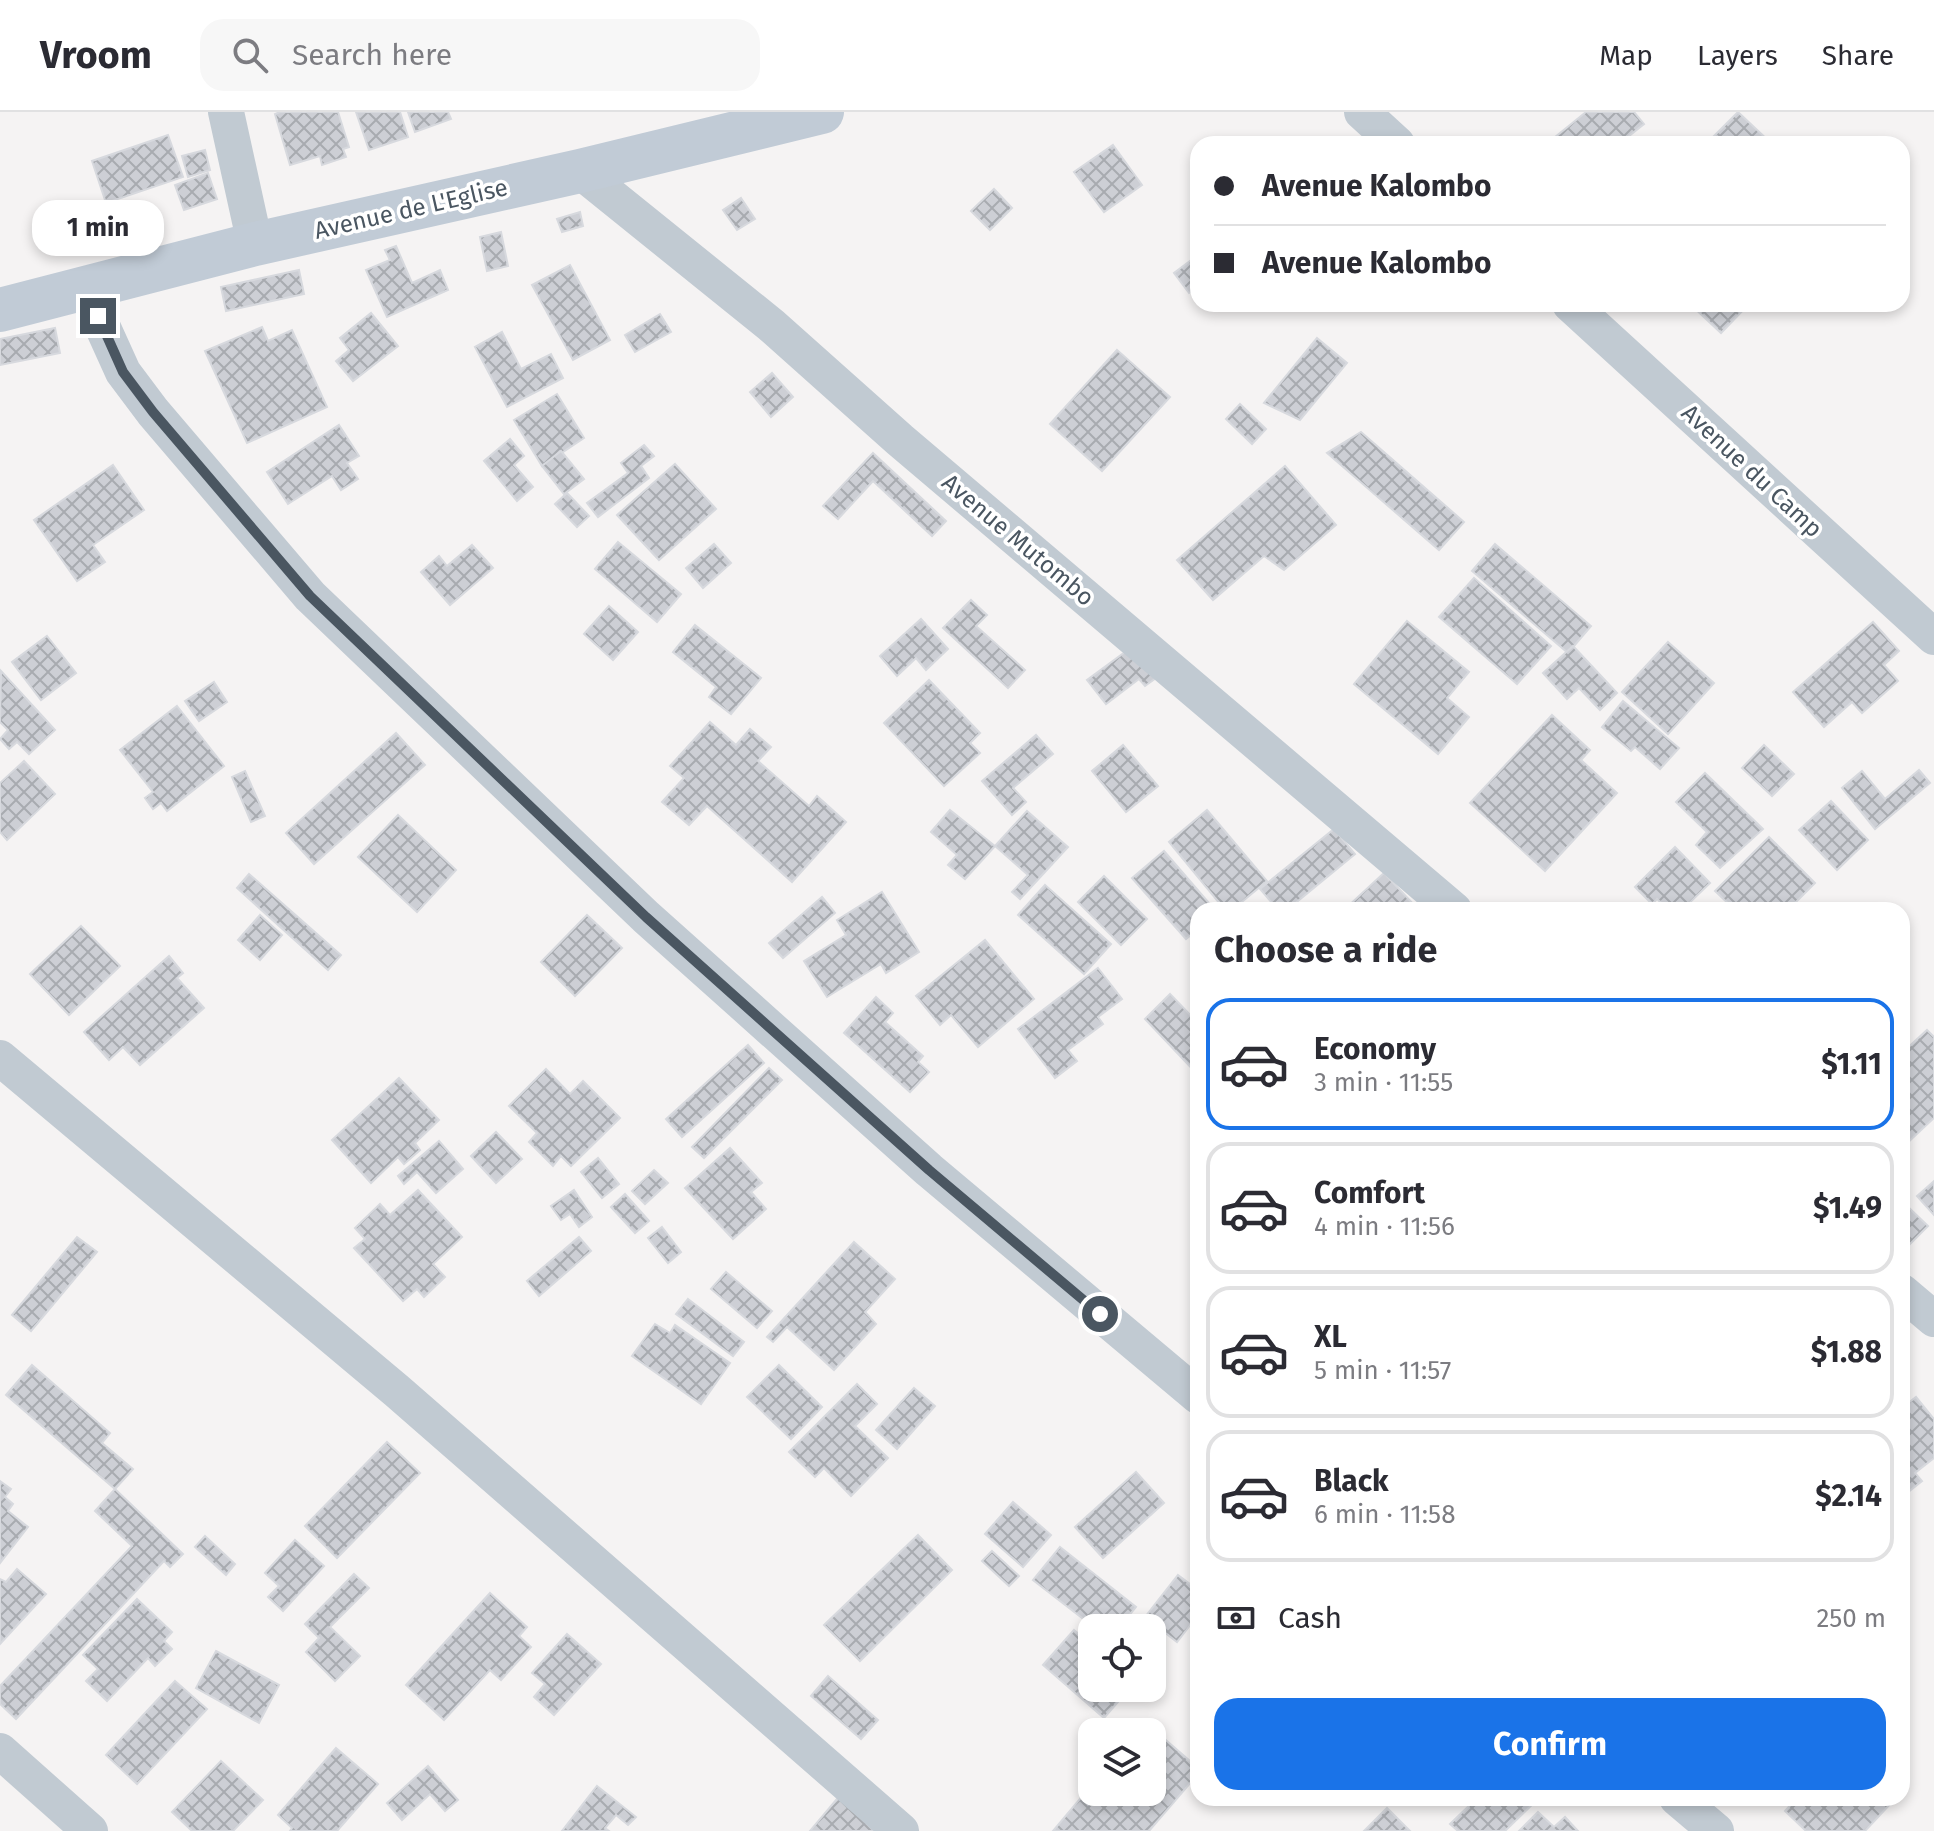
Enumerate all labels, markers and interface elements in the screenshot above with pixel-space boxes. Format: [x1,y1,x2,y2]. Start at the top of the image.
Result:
search box [200,19,760,91]
text: Vroom [40,32,152,78]
icon: search [228,33,272,77]
text: Search here [292,37,452,73]
text: Map [1599,39,1653,72]
text: Layers [1697,39,1778,72]
text: Share [1822,39,1894,72]
text: Avenue Kalombo [1262,168,1491,204]
street label: Avenue de L'Eglise [312,173,510,245]
callout: 1 min [32,200,164,256]
text: 1 min [67,212,129,243]
text: Avenue Kalombo [1262,245,1491,281]
route end [80,298,116,334]
street label: Avenue du Camp [1676,399,1828,543]
street label: Avenue Mutombo [936,468,1100,612]
text: Choose a ride [1214,928,1437,972]
icon: car [1218,1028,1290,1100]
text: Economy [1314,1031,1436,1067]
text: $1.11 [1821,1046,1882,1082]
text: 3 min · 11:55 [1314,1067,1453,1098]
icon: car [1218,1172,1290,1244]
text: Comfort [1314,1175,1425,1211]
text: $1.49 [1813,1190,1882,1226]
text: 4 min · 11:56 [1314,1211,1455,1242]
route start [1082,1296,1118,1332]
icon: car [1218,1316,1290,1388]
text: XL [1314,1319,1347,1355]
text: $1.88 [1811,1334,1882,1370]
text: 5 min · 11:57 [1314,1355,1451,1386]
icon: car [1218,1460,1290,1532]
text: Black [1314,1463,1389,1499]
text: $2.14 [1815,1478,1882,1514]
text: 6 min · 11:58 [1314,1499,1455,1530]
icon: cash [1214,1596,1258,1640]
text: Cash [1278,1600,1342,1636]
text: 250 m [1816,1603,1886,1634]
map controls [1078,1614,1166,1806]
button: locate [1078,1614,1166,1702]
button: Confirm [1214,1698,1886,1790]
button: layers [1078,1718,1166,1806]

